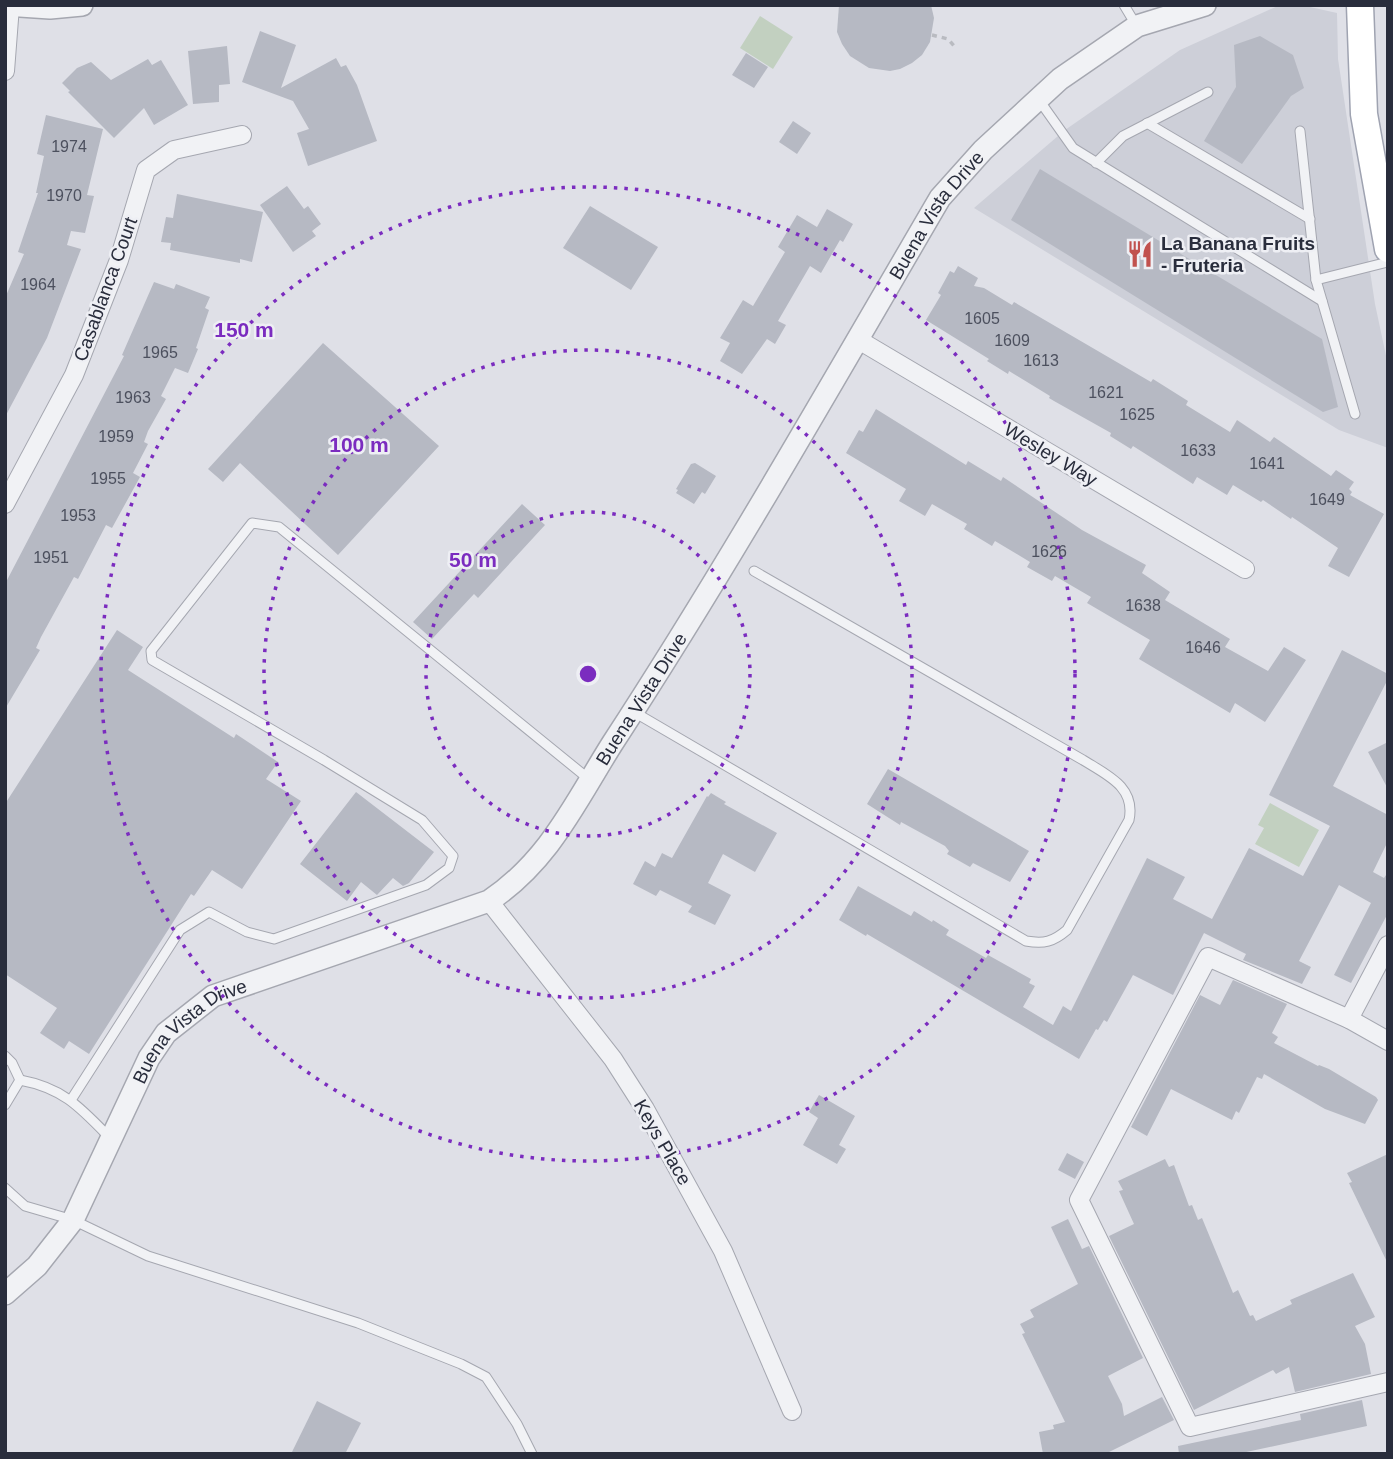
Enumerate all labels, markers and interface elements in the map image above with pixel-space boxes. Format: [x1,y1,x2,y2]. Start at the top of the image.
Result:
house number: 1974 [51,138,87,155]
street label: Buena Vista Drive [885,147,988,283]
house number: 1970 [46,187,82,204]
street label: Casablanca Court [70,213,142,364]
place label: La Banana Fruits - Fruteria [1161,233,1315,276]
restaurant icon: La Banana Fruits - Fruteria [1125,239,1155,269]
house number: 1964 [20,276,56,293]
house number: 1605 [964,310,1000,327]
text: 150 m [214,318,274,341]
house number: 1609 [994,332,1030,349]
house number: 1965 [142,344,178,361]
house number: 1613 [1023,352,1059,369]
house number: 1621 [1088,384,1124,401]
house number: 1963 [115,389,151,406]
house number: 1625 [1119,406,1155,423]
street label: Wesley Way [1001,419,1101,491]
house number: 1959 [98,428,134,445]
text: 100 m [329,433,389,456]
house number: 1633 [1180,442,1216,459]
house number: 1641 [1249,455,1285,472]
house number: 1955 [90,470,126,487]
house number: 1649 [1309,491,1345,508]
house number: 1953 [60,507,96,524]
house number: 1626 [1031,543,1067,560]
text: 50 m [449,548,497,571]
house number: 1951 [33,549,69,566]
house number: 1638 [1125,597,1161,614]
street label: Buena Vista Drive [592,629,691,769]
house number: 1646 [1185,639,1221,656]
centre of rings [576,662,600,686]
street label: Buena Vista Drive [129,975,250,1087]
street label: Keys Place [630,1096,695,1189]

